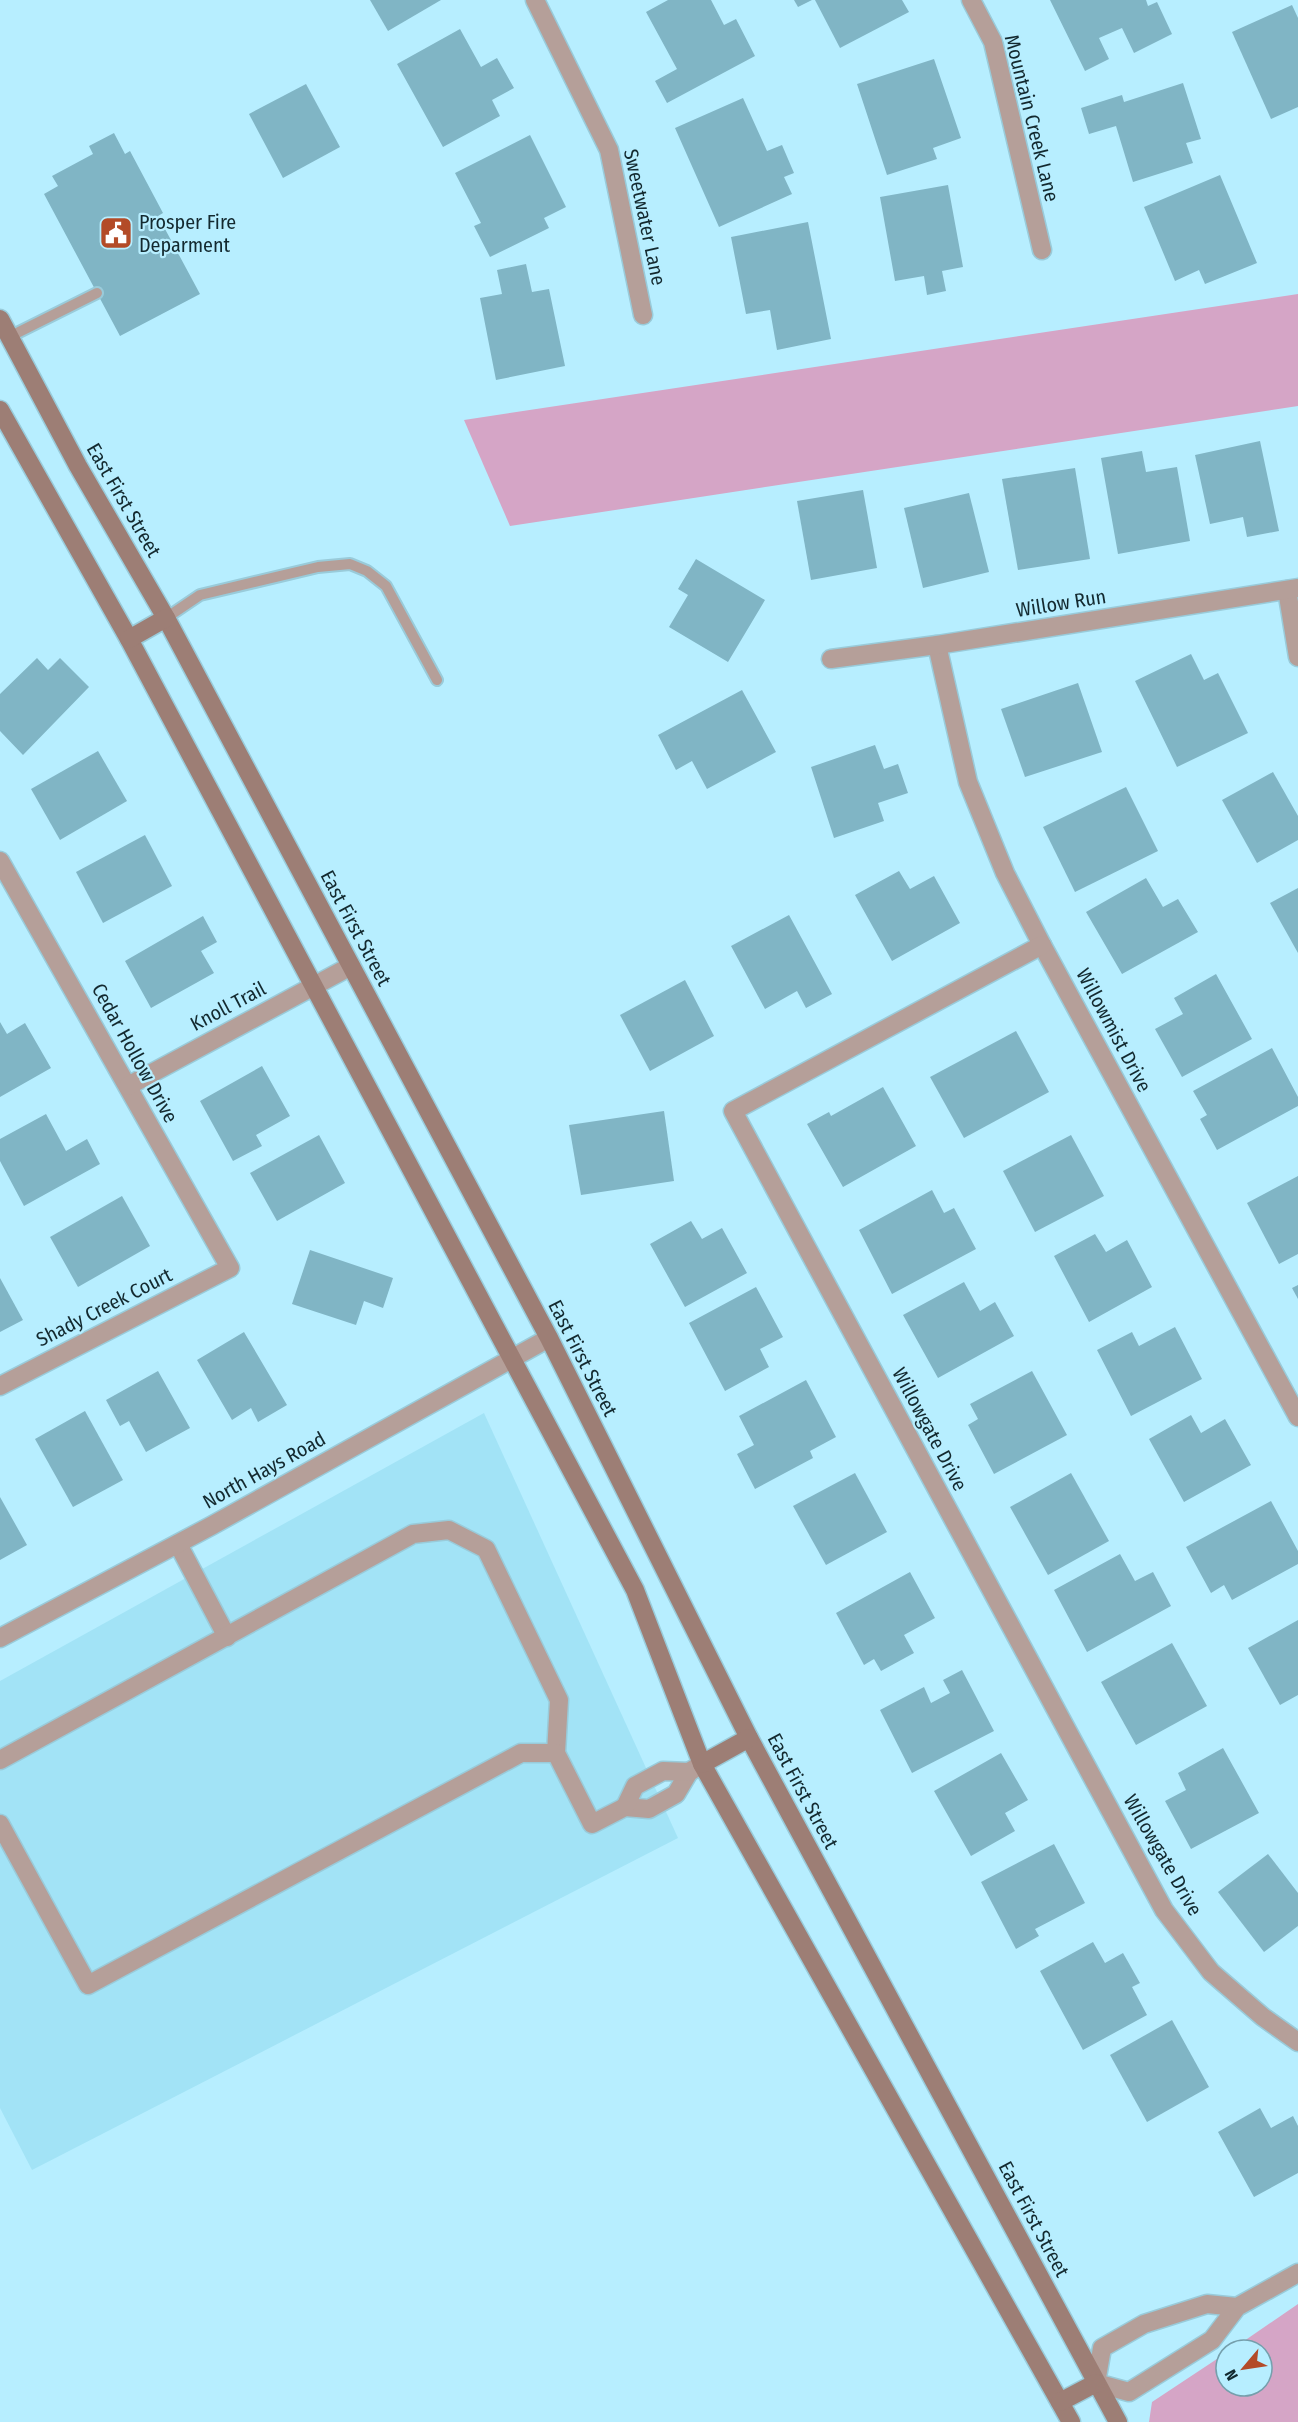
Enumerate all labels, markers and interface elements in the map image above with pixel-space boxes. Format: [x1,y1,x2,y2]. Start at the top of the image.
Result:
street label: Mountain Creek Lane [1000,32,1064,204]
street label: Sweetwater Lane [619,147,671,287]
place label: Prosper Fire Deparment [139,210,236,257]
public building icon: Prosper Fire Deparment [98,215,134,251]
street label: East First Street [82,439,166,562]
street label: Willow Run [1014,584,1108,622]
street label: East First Street [315,866,397,990]
street label: Willowmist Drive [1071,964,1157,1096]
street label: Knoll Trail [186,976,270,1036]
street label: Cedar Hollow Drive [87,979,183,1127]
street label: Shady Creek Court [32,1262,176,1351]
street label: East First Street [543,1296,623,1421]
street label: Willowgate Drive [887,1363,973,1495]
street label: North Hays Road [198,1426,330,1514]
street label: East First Street [762,1729,844,1853]
street label: Willowgate Drive [1119,1790,1207,1920]
street label: East First Street [993,2157,1075,2281]
north arrow [1214,2338,1274,2398]
text: N [1221,2366,1242,2384]

